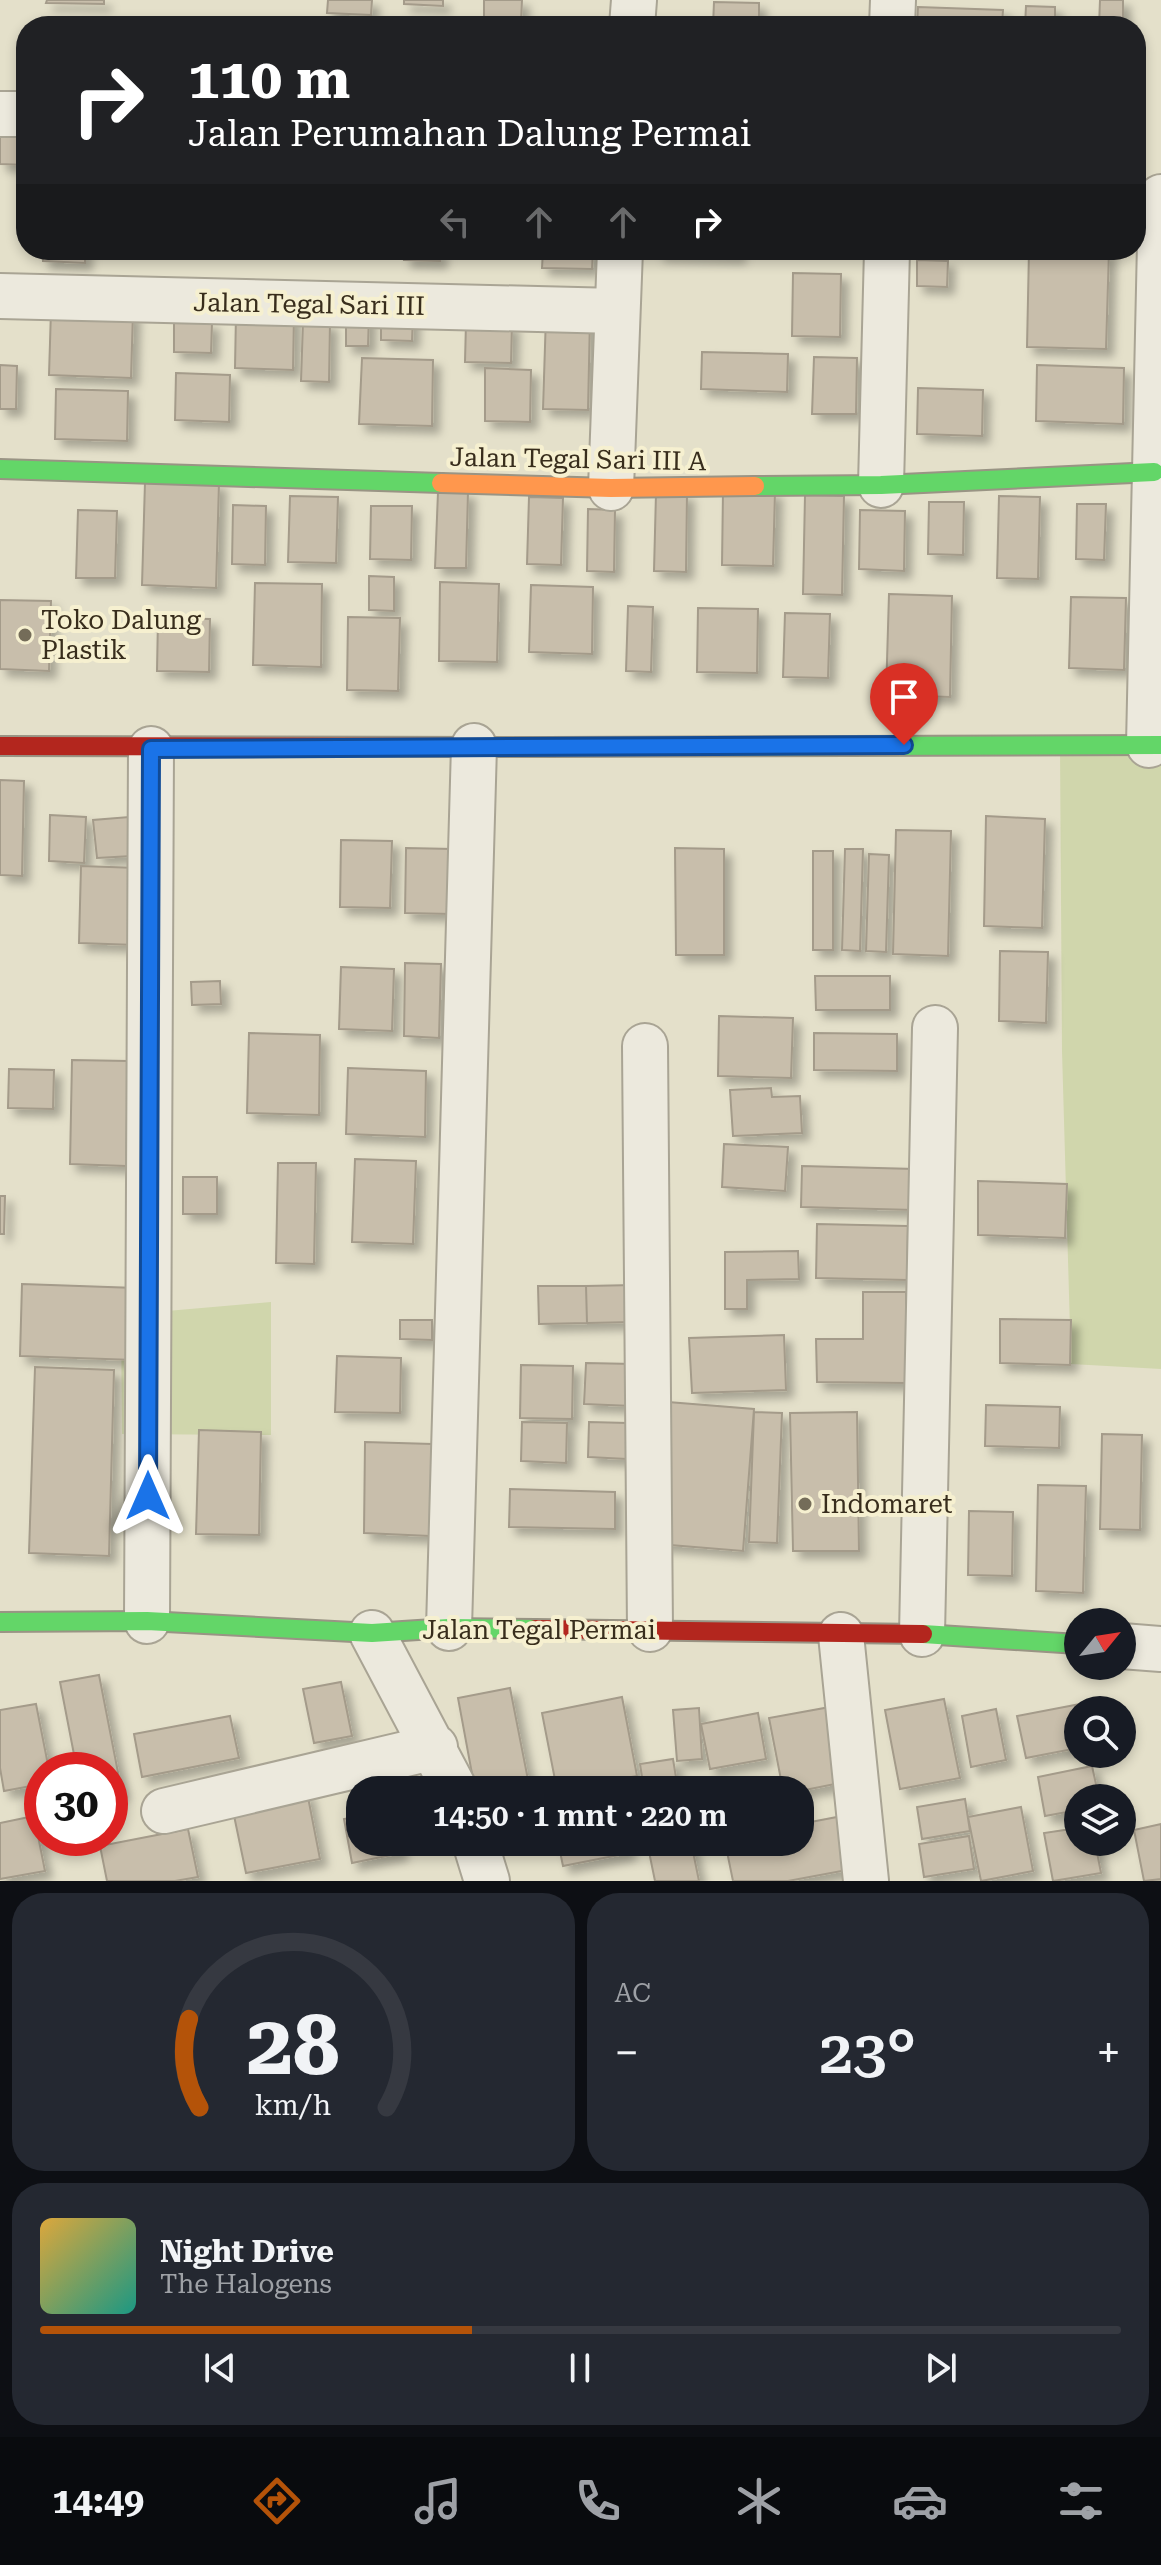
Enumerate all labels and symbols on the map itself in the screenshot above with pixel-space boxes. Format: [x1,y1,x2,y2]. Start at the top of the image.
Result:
street label: Jalan Tegal Sari III [193,287,425,321]
street label: Jalan Tegal Sari III A [449,442,707,476]
place label: Toko Dalung Plastik [41,605,201,665]
marker: Toko Dalung Plastik [16,626,34,644]
pin [870,663,938,745]
position arrow [106,1454,190,1538]
place label: Indomaret [821,1489,953,1519]
marker: Indomaret [796,1495,814,1513]
north arrow [1064,1608,1136,1680]
street label: Jalan Tegal Permai [422,1615,656,1645]
speed limit sign: 30 [24,1752,128,1856]

